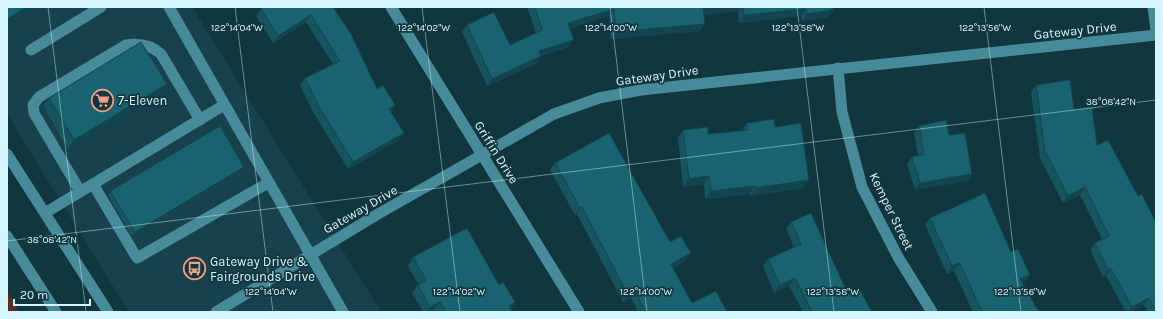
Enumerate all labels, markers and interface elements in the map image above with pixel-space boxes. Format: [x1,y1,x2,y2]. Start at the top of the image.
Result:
street label: Gateway Drive [1033,19,1118,42]
text: 122°14'04"W [211,22,263,34]
text: 122°14'02"W [398,22,450,34]
text: 122°14'00"W [585,22,637,34]
text: 122°13'58"W [772,22,824,34]
text: 122°13'56"W [959,22,1011,34]
street label: Gateway Drive [615,62,700,89]
supermarket icon: 7-Eleven [89,87,115,113]
place label: 7-Eleven [118,93,167,108]
text: 38°08'42"N [1086,96,1136,108]
street label: Griffin Drive [471,118,522,187]
street label: Kemper Street [866,170,917,253]
street label: Gateway Drive [320,182,400,237]
text: 38°08'42"N [27,234,77,246]
place label: Gateway Drive & Fairgrounds Drive [210,254,315,284]
bus stop icon: Gateway Drive & Fairgrounds Drive [181,255,207,281]
scale bar [14,281,90,307]
text: 122°14'04"W [245,286,297,298]
text: 122°14'02"W [433,286,485,298]
text: 122°14'00"W [620,286,672,298]
text: 122°13'58"W [807,286,859,298]
text: 122°13'56"W [994,286,1046,298]
text: 20 m [20,288,48,302]

